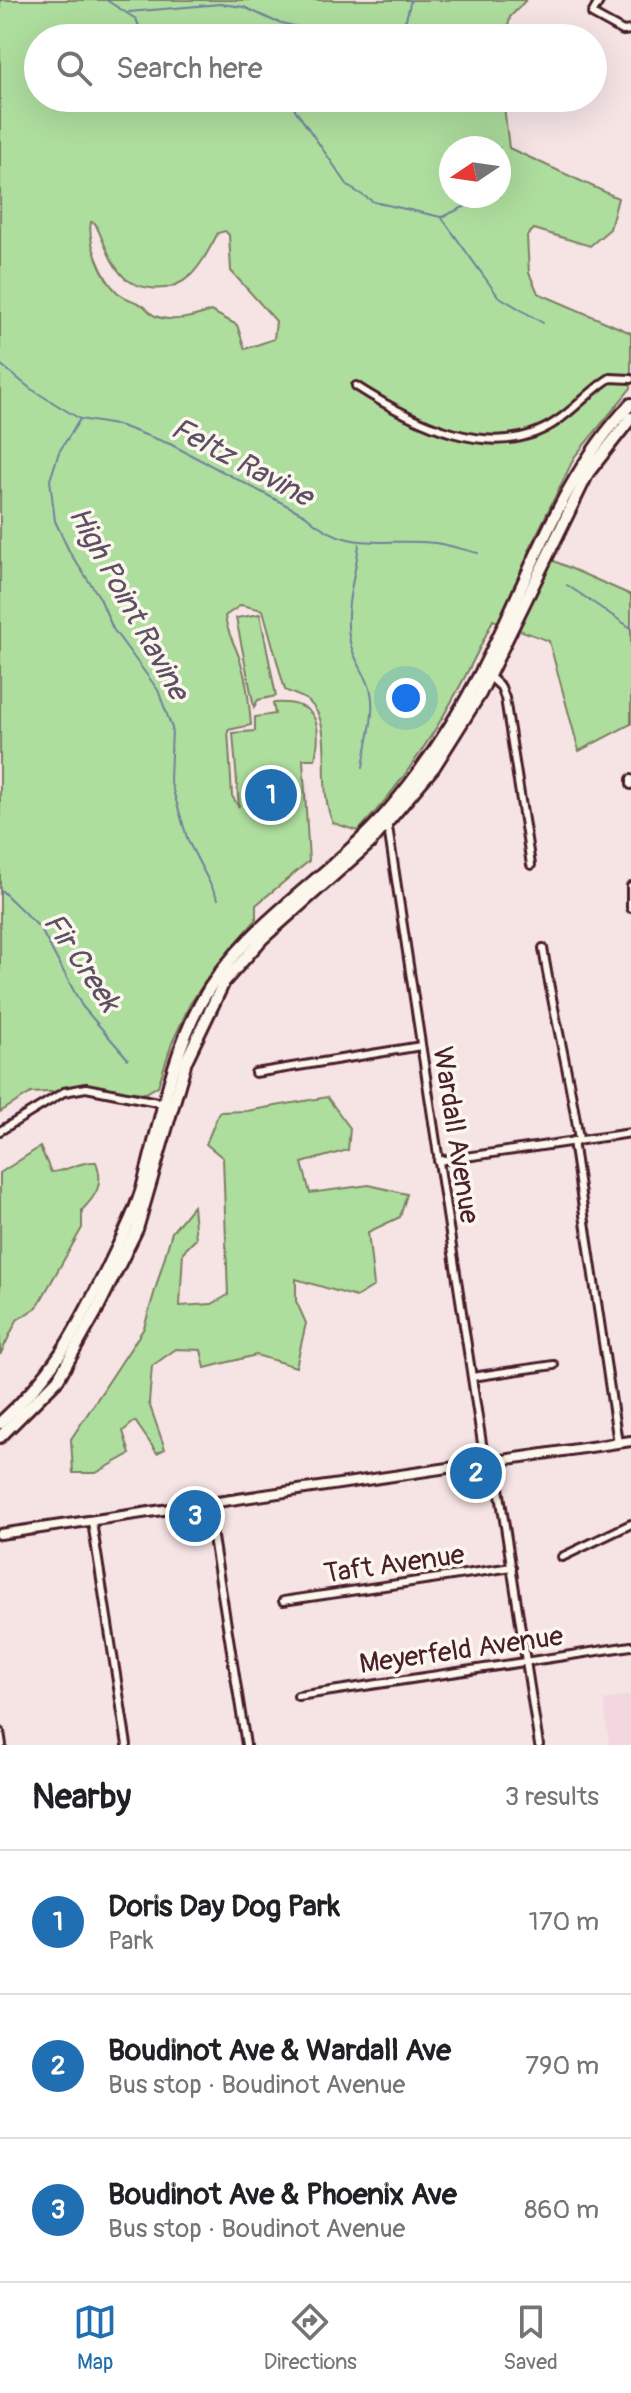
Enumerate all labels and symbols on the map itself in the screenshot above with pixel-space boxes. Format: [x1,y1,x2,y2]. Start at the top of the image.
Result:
north arrow [439,136,511,208]
water label: Feltz Ravine [165,410,322,517]
water label: High Point Ravine [60,500,198,709]
your location [386,678,426,718]
pin: 1 [245,765,297,825]
water label: Fir Creek [35,906,129,1021]
street label: Wardall Avenue [424,1044,487,1226]
pin: 2 [450,1443,502,1503]
pin: 3 [169,1486,221,1546]
street label: Taft Avenue [322,1537,467,1592]
street label: Meyerfeld Avenue [357,1619,566,1682]

